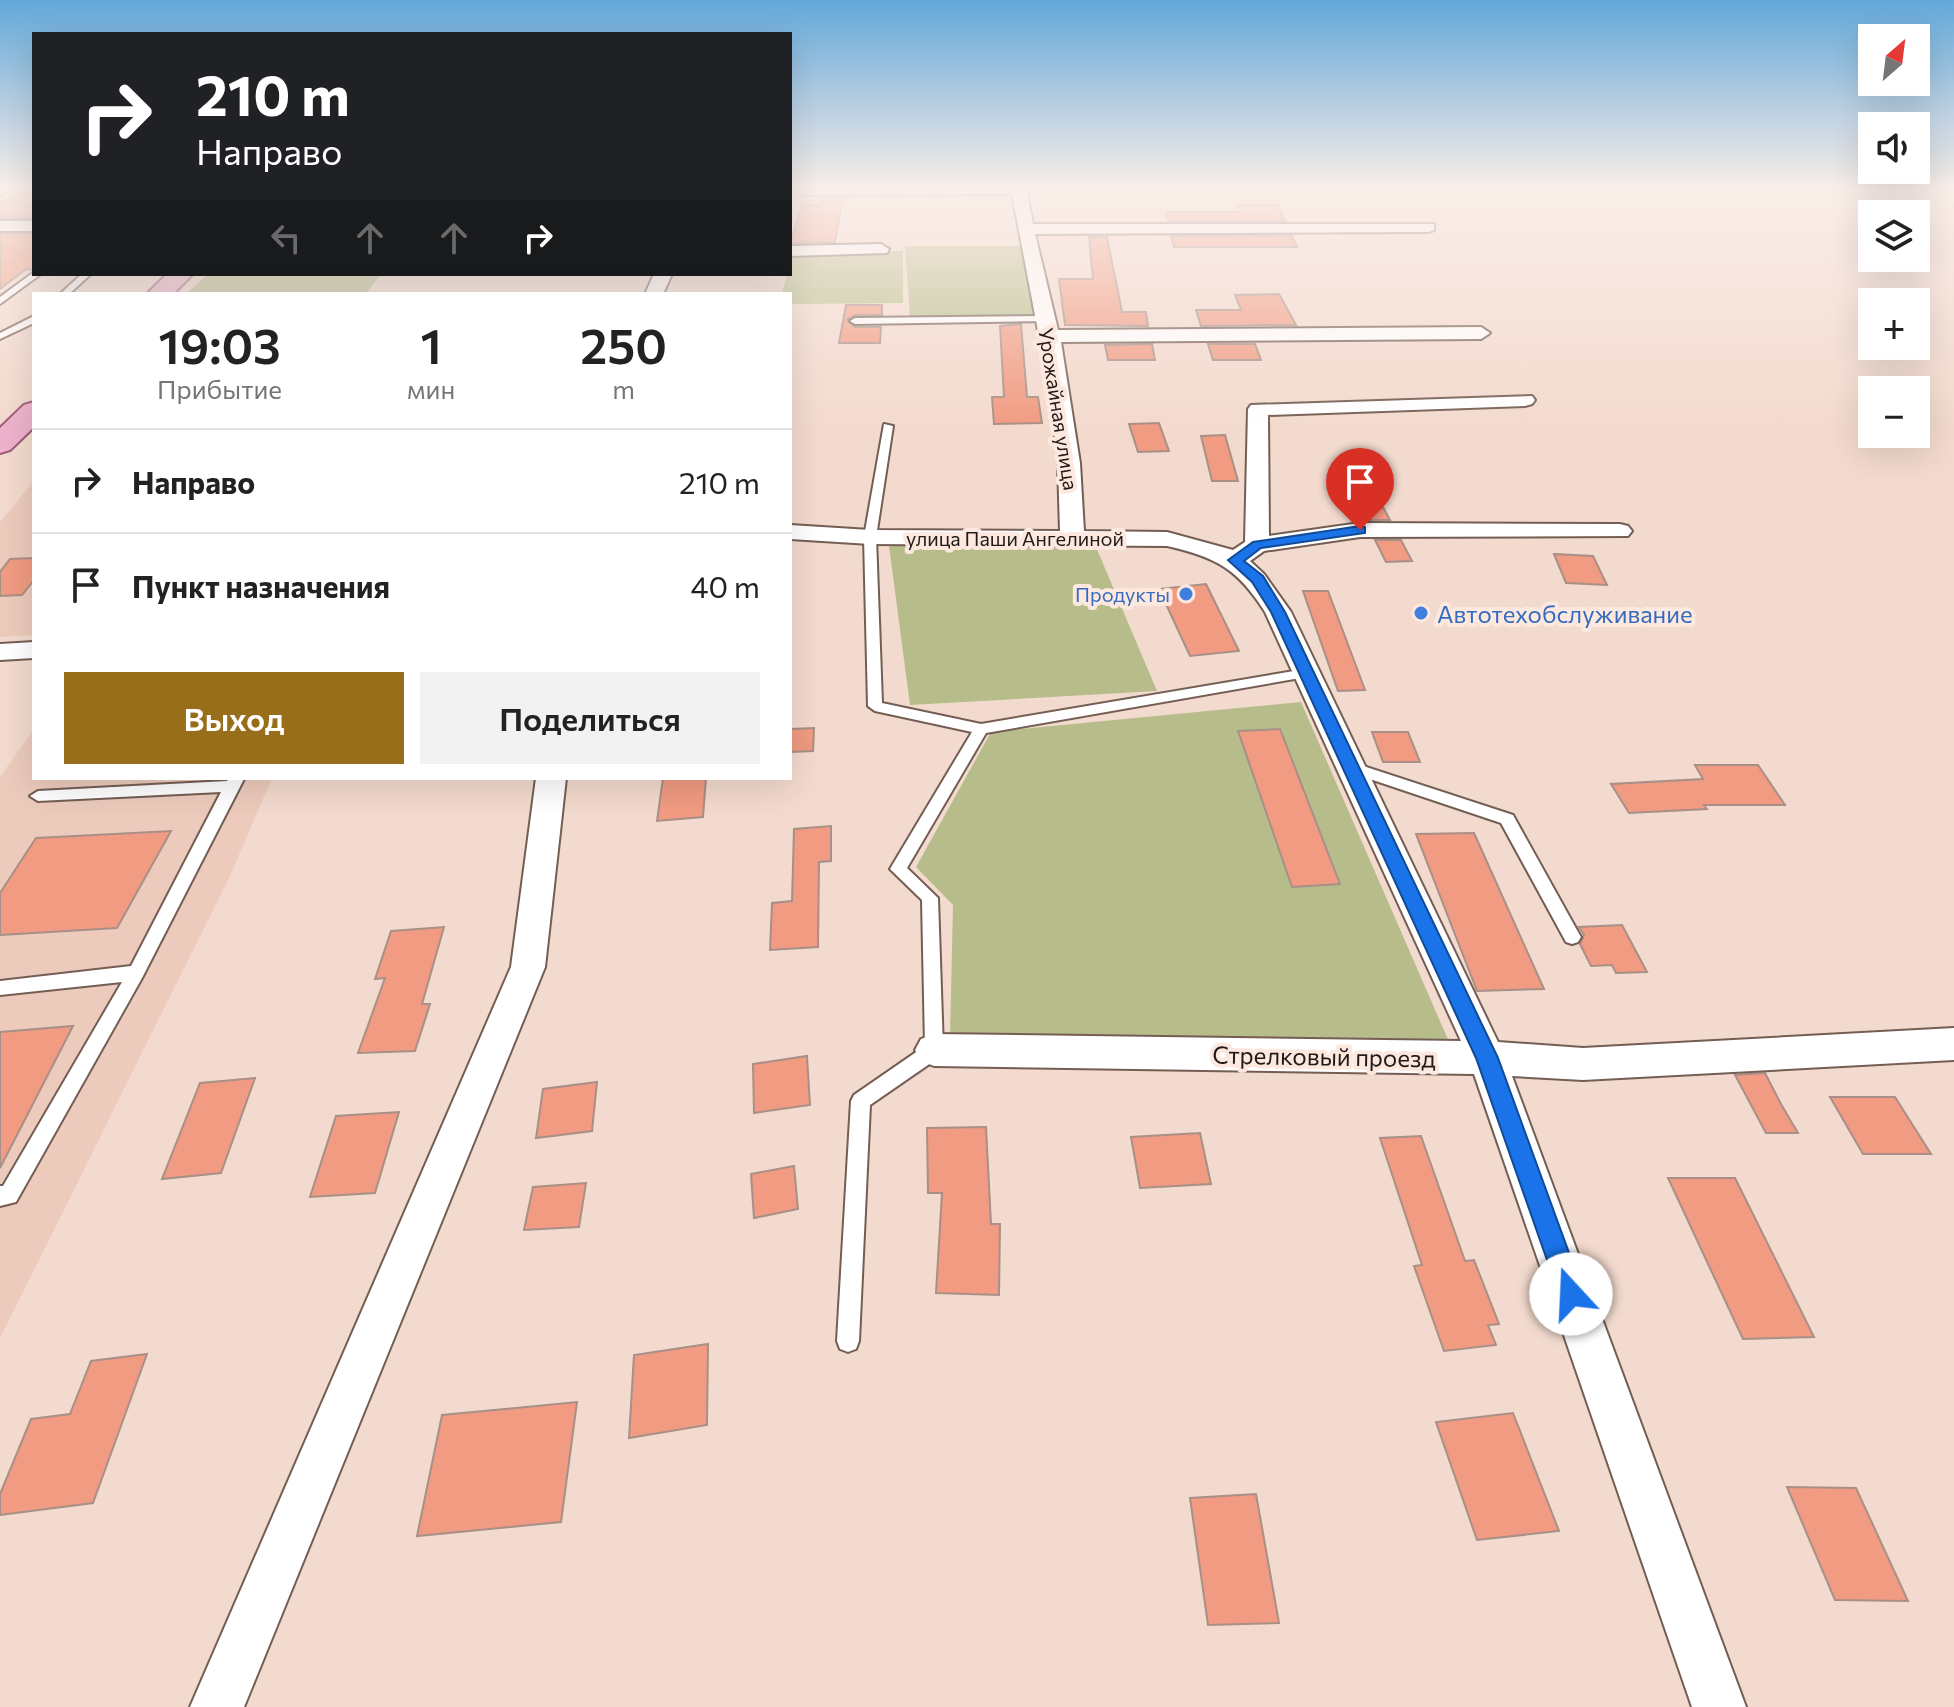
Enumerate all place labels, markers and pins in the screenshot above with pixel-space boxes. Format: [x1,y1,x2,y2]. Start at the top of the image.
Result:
pin [1326,448,1394,530]
place label: Продукты [1075,582,1170,606]
marker: Продукты [1177,585,1195,603]
place label: Автотехобслуживание [1437,599,1693,628]
marker: Автотехобслуживание [1412,604,1430,622]

